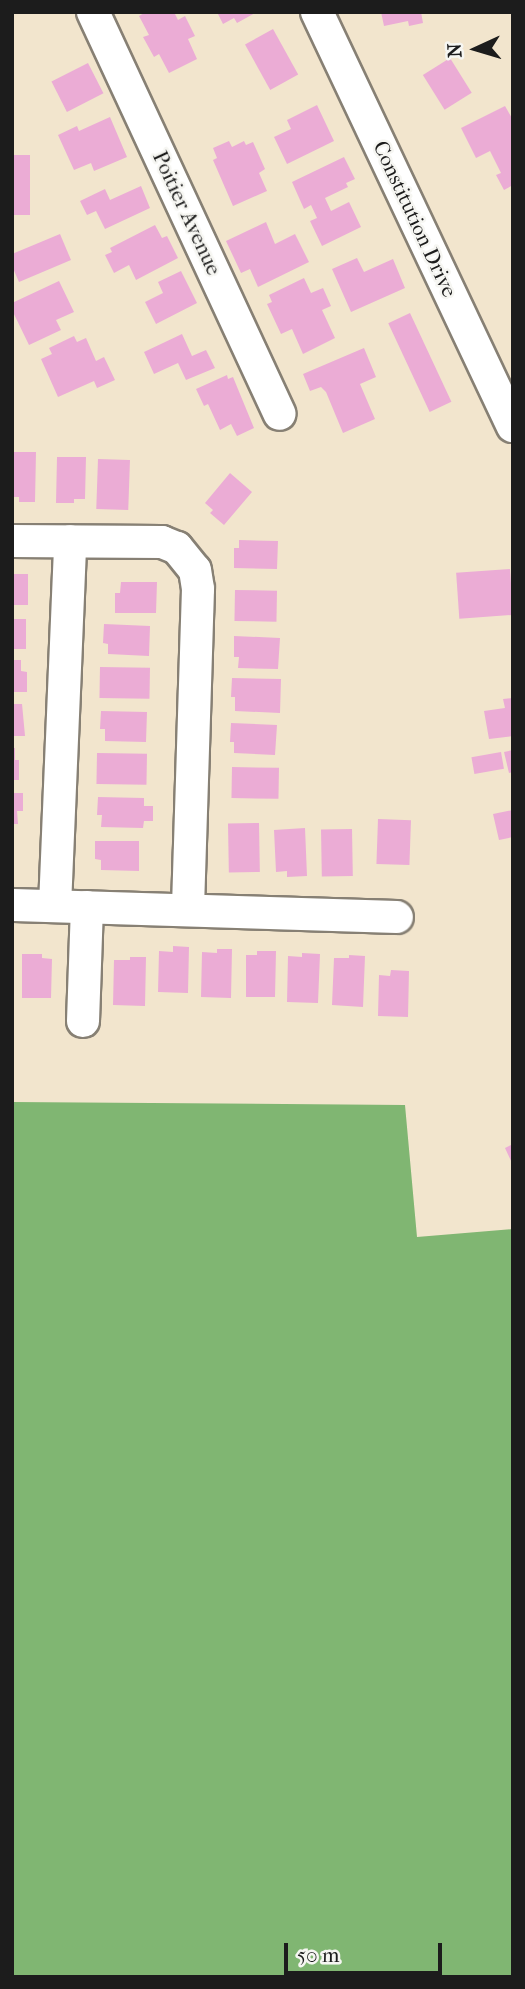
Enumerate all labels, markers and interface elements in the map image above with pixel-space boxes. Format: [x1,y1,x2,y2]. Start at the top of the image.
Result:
north arrow [441,14,511,84]
text: N [444,43,467,58]
street label: Constitution Drive [368,137,462,301]
street label: Poitier Avenue [147,147,227,279]
scale bar [287,1930,444,1974]
text: 50 m [297,1943,340,1967]

